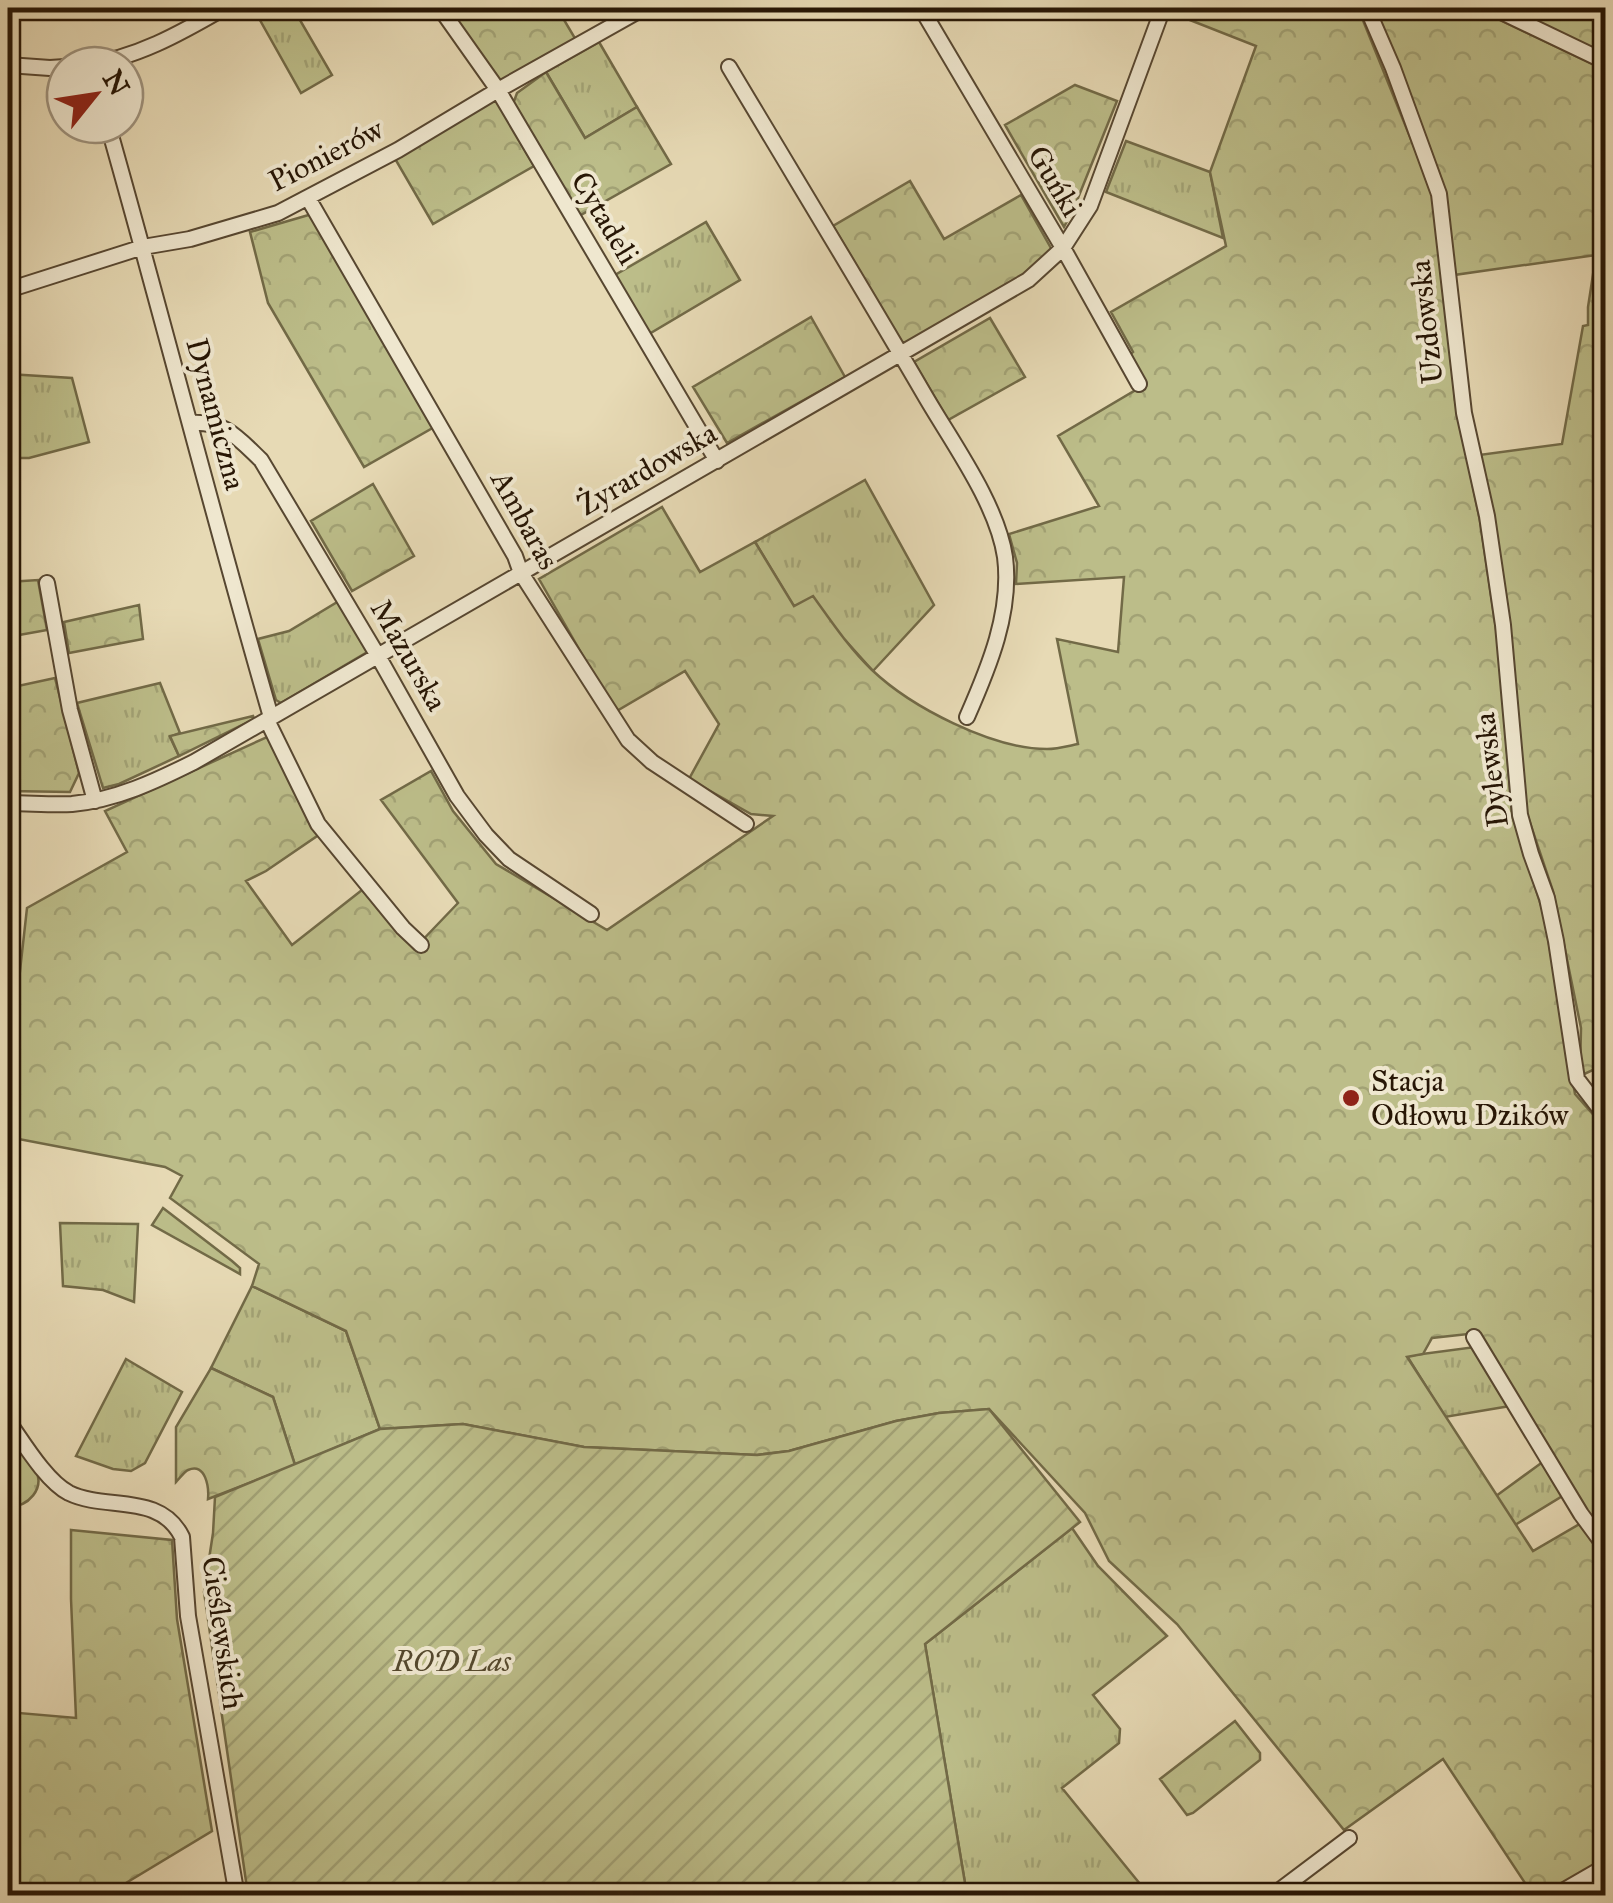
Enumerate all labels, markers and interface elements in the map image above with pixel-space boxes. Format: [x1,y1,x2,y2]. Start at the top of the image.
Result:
north arrow [45,45,145,145]
text: N [95,64,137,102]
street label: Pionierów [263,110,390,199]
street label: Guńki [1020,139,1090,223]
street label: Cytadeli [563,165,647,271]
street label: Uzdowska [1402,258,1450,386]
street label: Dynamiczna [179,334,254,494]
street label: Żyrardowska [571,415,723,523]
street label: Ambaras [482,463,567,576]
street label: Mazurska [363,593,455,717]
street label: Dylewska [1466,710,1516,829]
place label: Stacja Odłowu Dzików [1371,1063,1570,1133]
marker: Stacja Odłowu Dzików [1340,1087,1362,1109]
street label: Cieślewskich [194,1554,252,1712]
park label: ROD Las [392,1643,512,1679]

